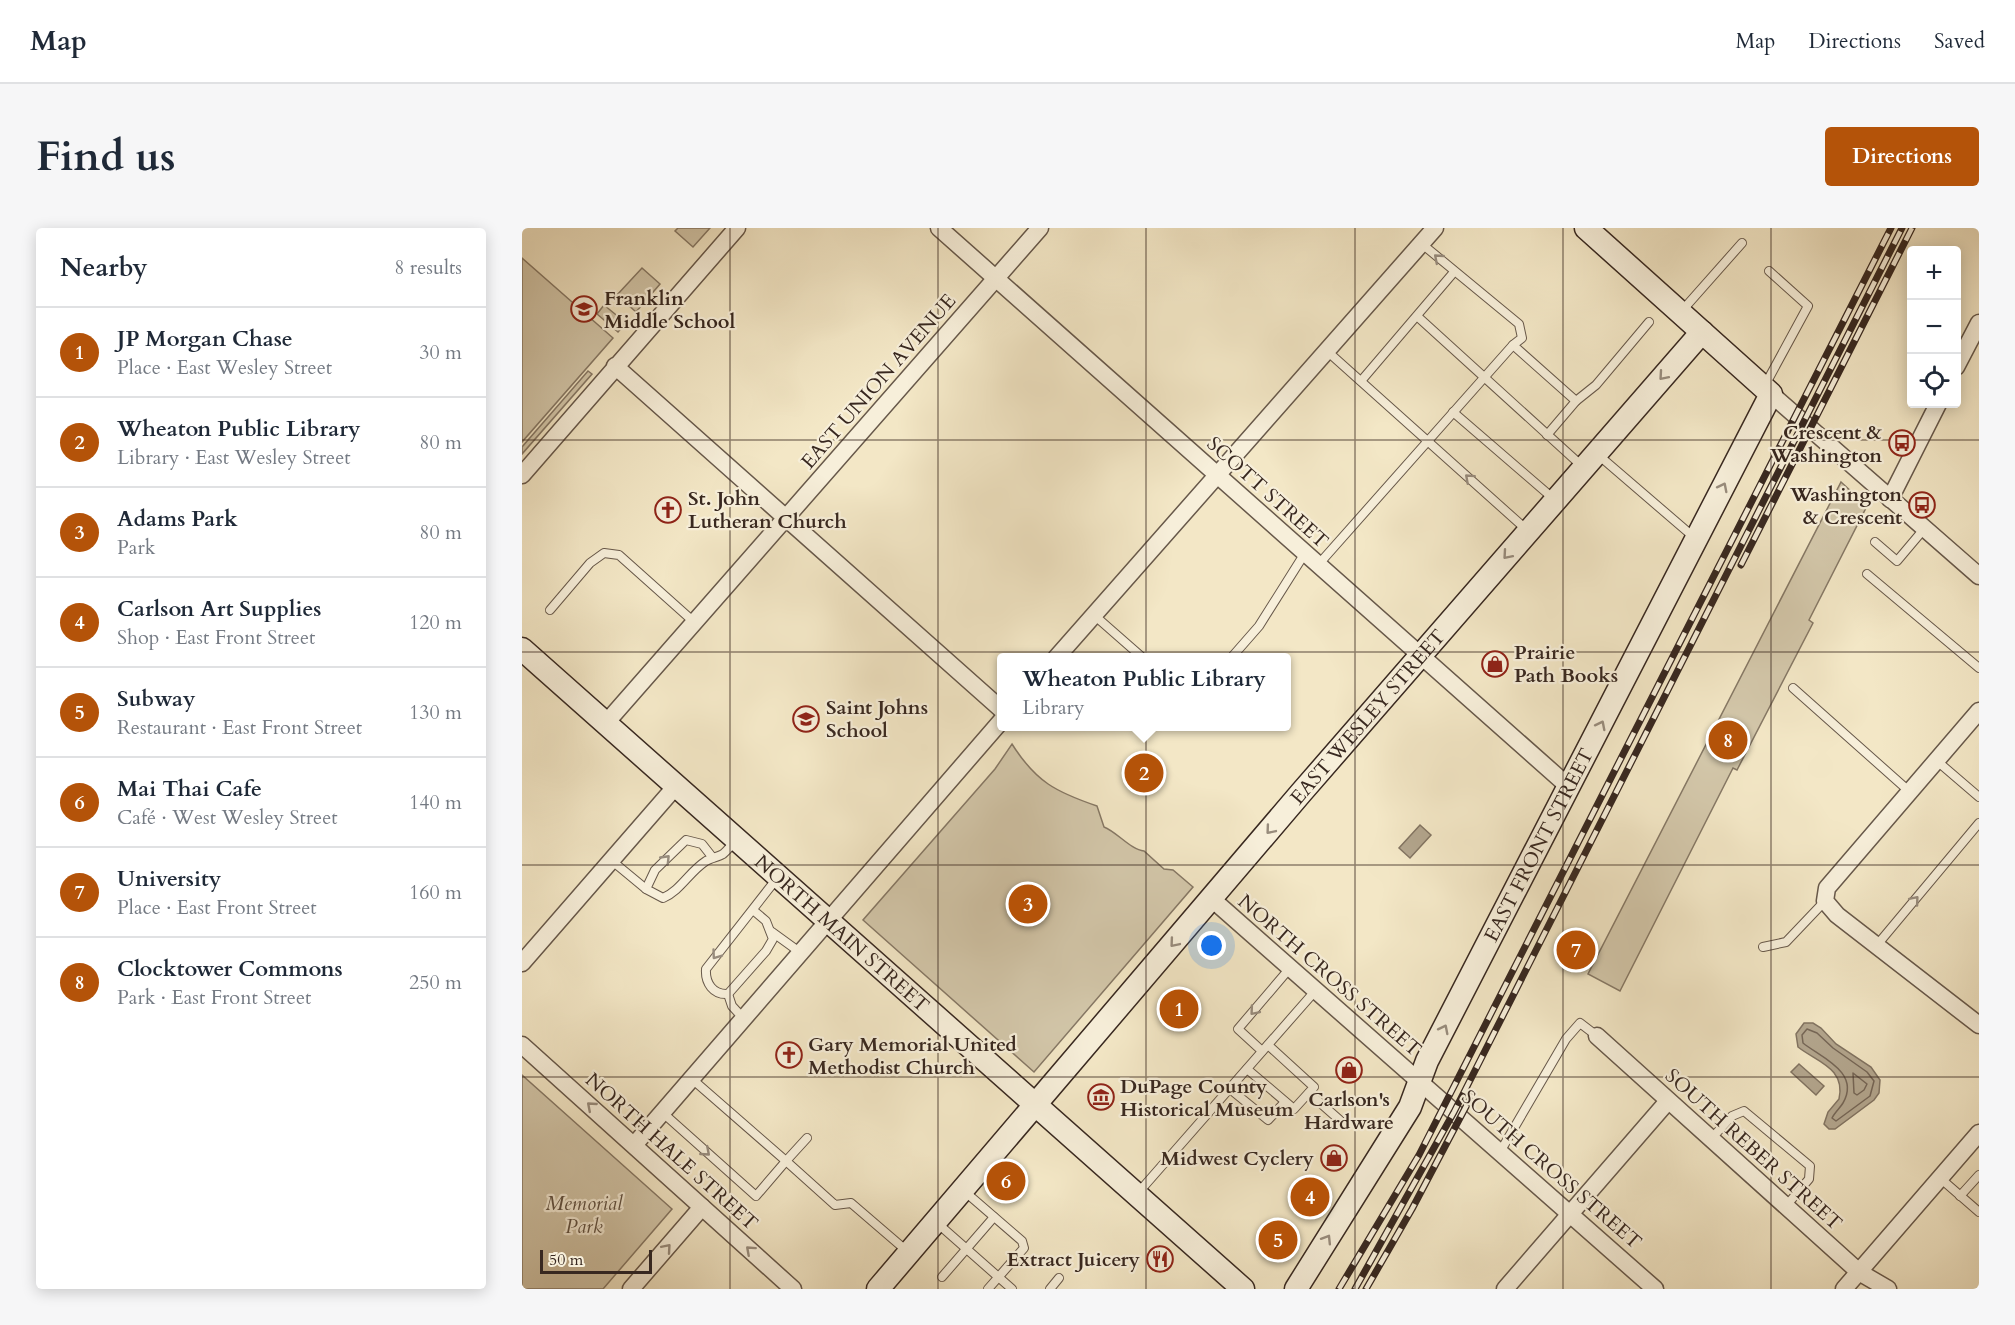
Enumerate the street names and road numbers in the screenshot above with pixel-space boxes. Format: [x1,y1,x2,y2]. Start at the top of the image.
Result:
street label: EAST UNION AVENUE [795,288,962,475]
street label: SCOTT STREET [1201,430,1335,555]
street label: EAST WESLEY STREET [1284,623,1452,810]
street label: EAST FRONT STREET [1478,743,1600,946]
street label: NORTH MAIN STREET [749,849,935,1019]
street label: NORTH CROSS STREET [1232,888,1427,1063]
street label: SOUTH REBER STREET [1659,1062,1848,1236]
street label: NORTH HALE STREET [580,1067,764,1236]
street label: SOUTH CROSS STREET [1456,1084,1648,1255]

